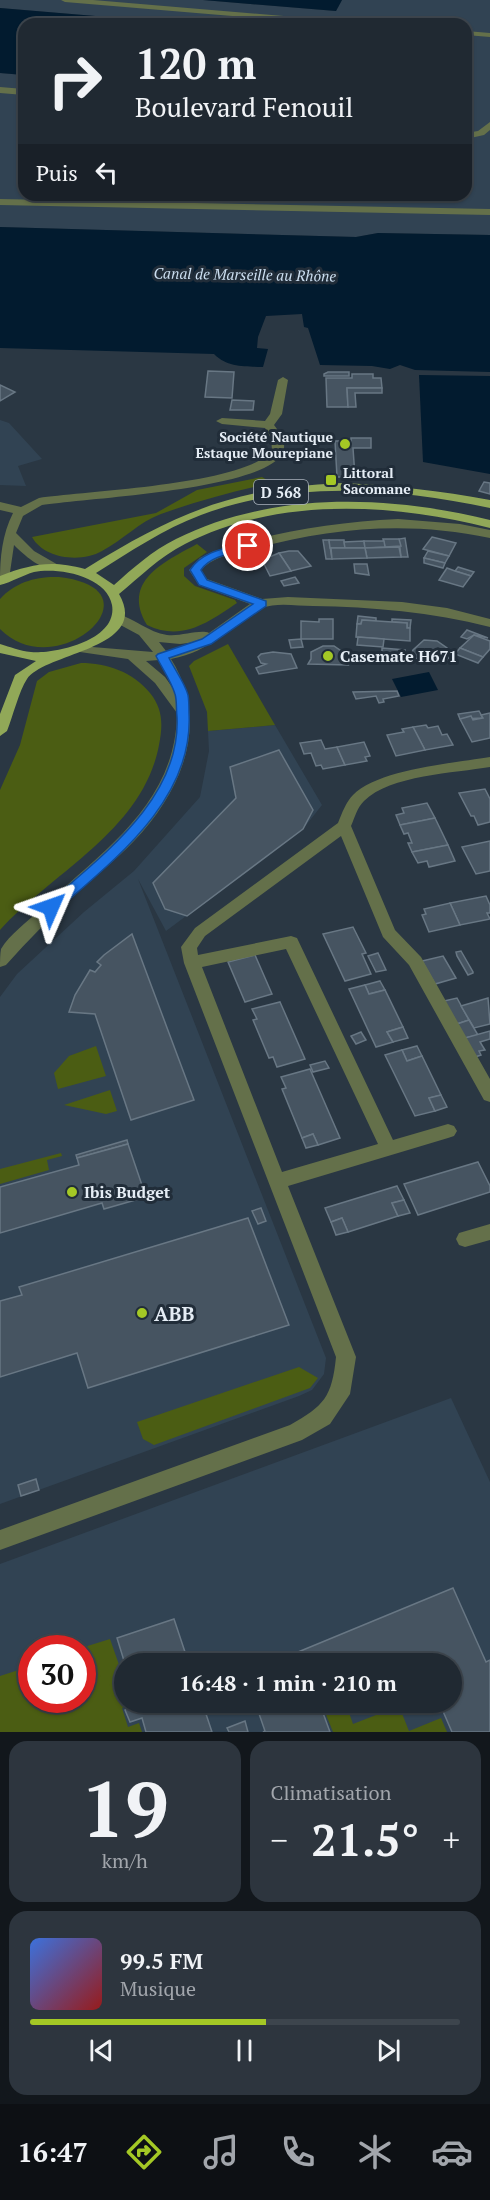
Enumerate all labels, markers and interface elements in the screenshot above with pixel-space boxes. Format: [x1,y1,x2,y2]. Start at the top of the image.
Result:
text: 120 m [135,35,256,91]
icon: right [36,42,114,120]
text: Boulevard Fenouil [135,89,353,125]
icon: left [90,156,123,189]
text: Puis [36,158,78,187]
water label: Canal de Marseille au Rhône [154,262,337,286]
place label: Société Nautique Estaque Mourepiane [195,427,333,462]
marker: Société Nautique Estaque Mourepiane [338,437,352,451]
place label: Littoral Sacomane [343,463,411,498]
marker: Littoral Sacomane [324,473,338,487]
road number: D 568 [254,480,308,504]
pin [222,520,273,571]
icon: arrive [231,529,264,562]
place label: Casemate H671 [340,645,458,667]
marker: Casemate H671 [321,649,335,663]
position arrow [19,875,83,939]
place label: Ibis Budget [84,1181,171,1203]
marker: Ibis Budget [65,1185,79,1199]
place label: ABB [154,1300,195,1327]
marker: ABB [135,1306,149,1320]
speed limit sign: 30 [18,1635,96,1713]
text: 16:48 · 1 min · 210 m [179,1668,397,1697]
text: 19 [81,1756,169,1859]
text: Climatisation [271,1779,391,1806]
text: 21.5° [311,1809,419,1869]
text: − [271,1818,288,1861]
text: + [442,1818,460,1861]
text: km/h [102,1847,148,1874]
text: 99.5 FM [120,1946,203,1975]
text: Musique [120,1975,196,2002]
icon: previous [85,2034,118,2067]
icon: pause [228,2034,261,2067]
icon: next [372,2034,405,2067]
icon: directions [123,2131,165,2173]
icon: music [200,2131,242,2173]
icon: phone [277,2131,319,2173]
icon: climate [354,2131,396,2173]
icon: car [431,2131,473,2173]
text: 16:47 [17,2134,88,2170]

